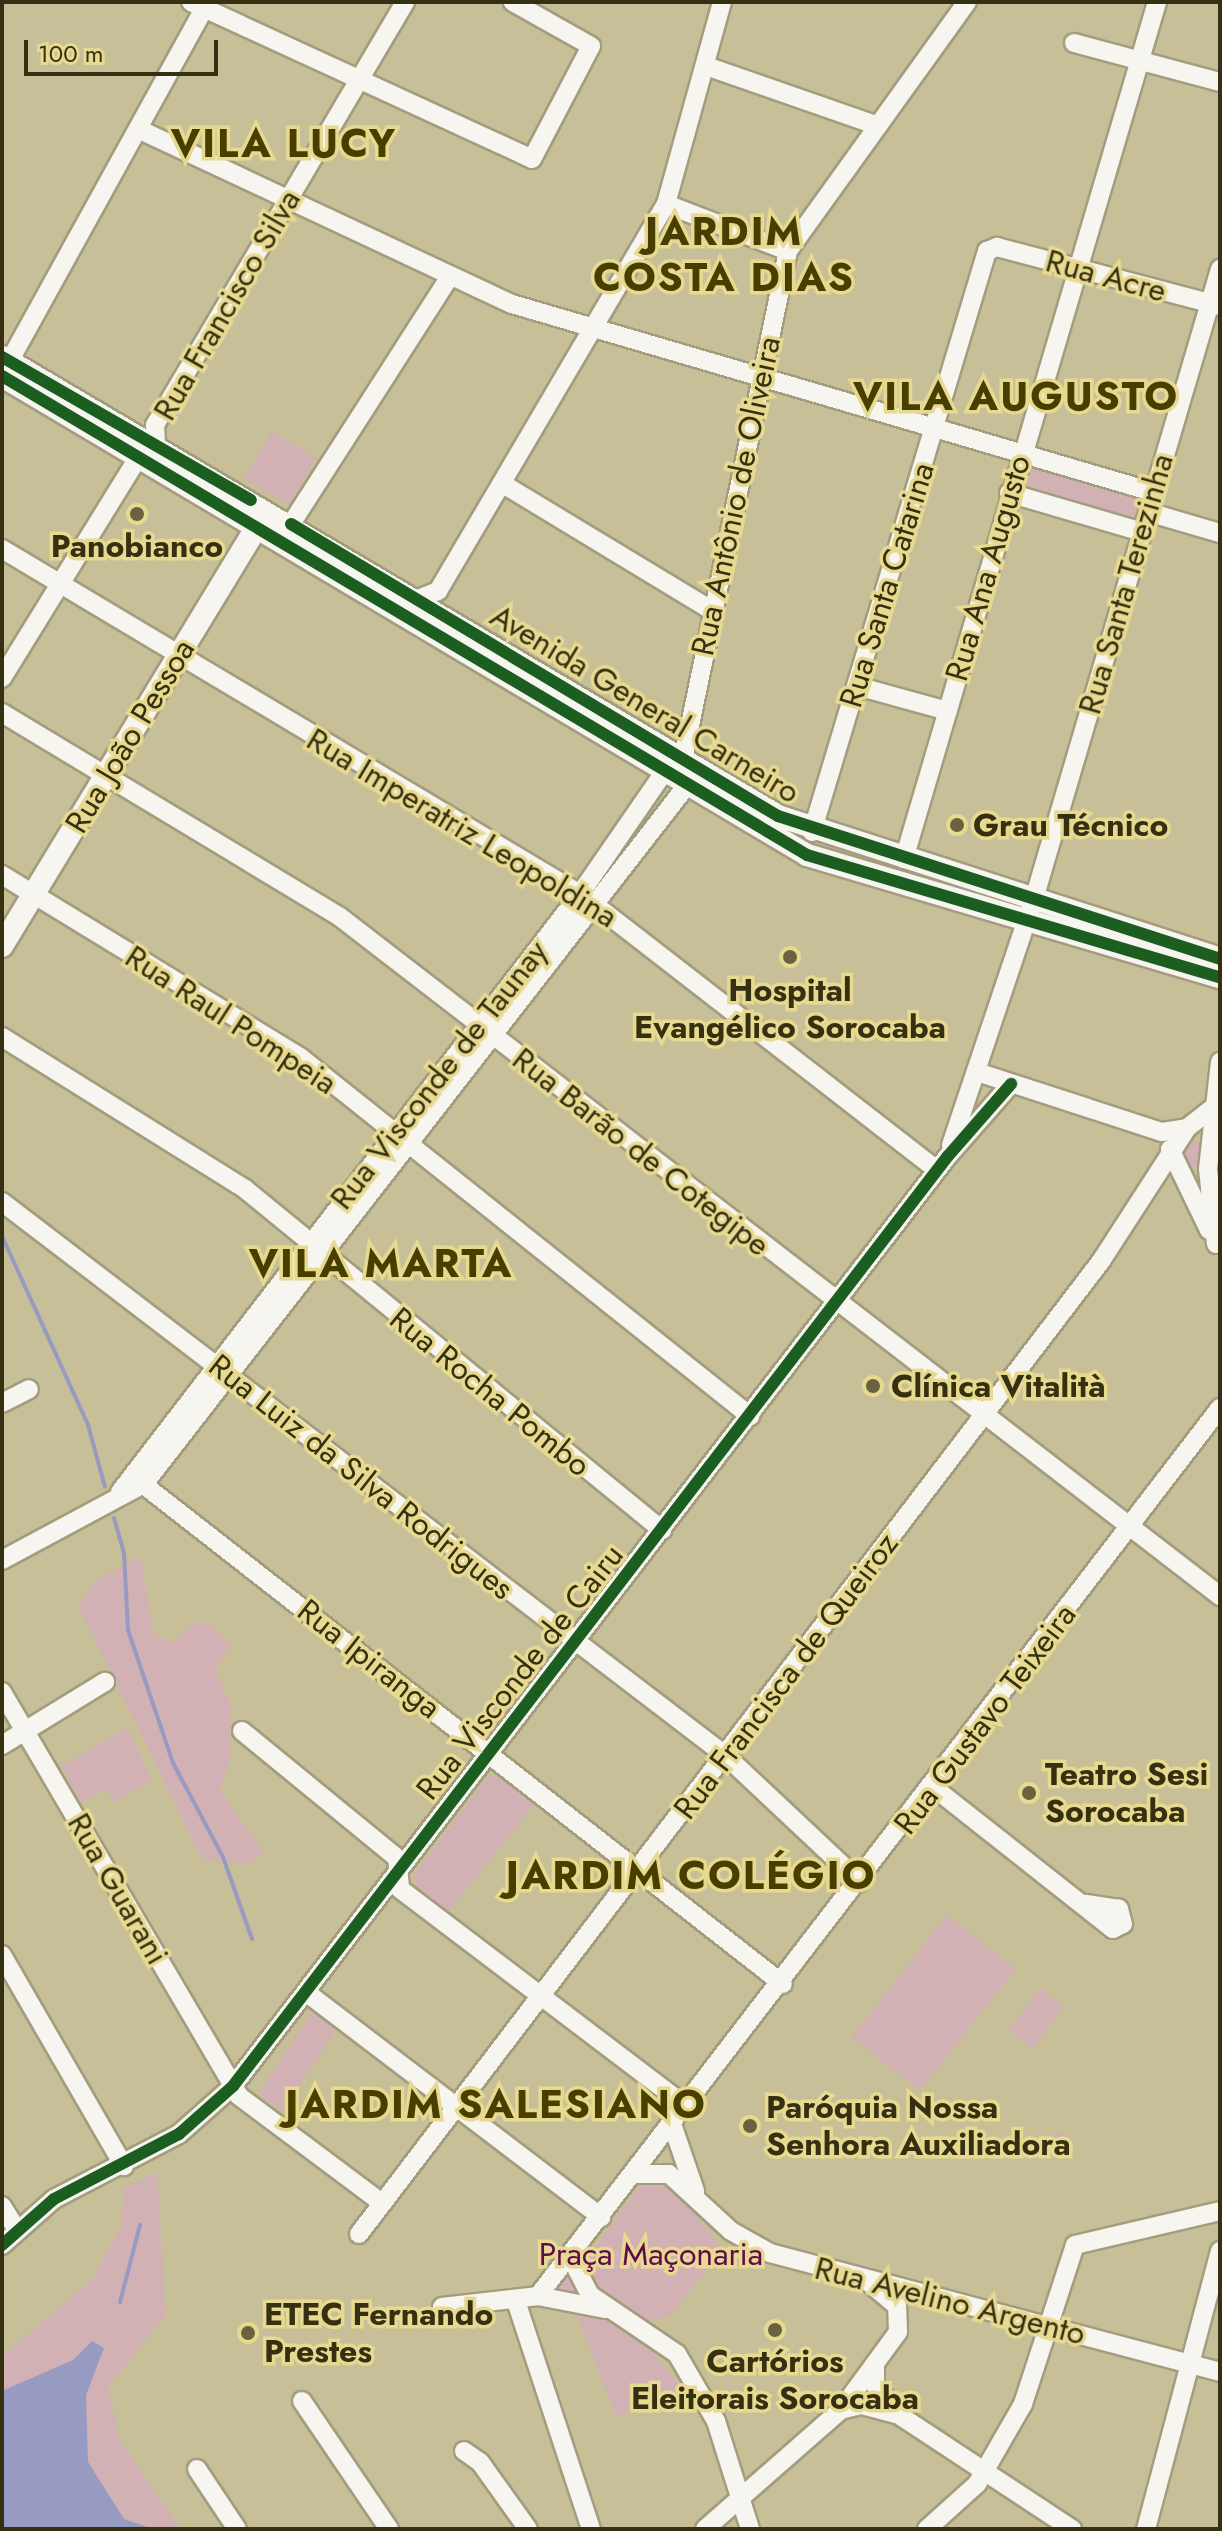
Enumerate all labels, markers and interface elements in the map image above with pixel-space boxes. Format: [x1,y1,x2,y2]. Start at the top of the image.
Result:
scale bar [28,24,222,74]
text: 100 m [38,36,104,71]
district label: VILA LUCY [171,119,397,167]
street label: Rua Francisco Silva [145,183,309,427]
district label: JARDIM COSTA DIAS [593,207,855,301]
street label: Rua Acre [1042,242,1170,310]
street label: Rua Antônio de Oliveira [683,333,789,659]
district label: VILA AUGUSTO [853,372,1179,420]
street label: Rua Santa Terezinha [1070,450,1182,718]
street label: Rua Ana Augusto [937,451,1039,685]
street label: Rua Santa Catarina [832,458,942,712]
marker: Panobianco [128,505,146,523]
place label: Panobianco [51,527,223,565]
street label: Avenida General Carneiro [484,596,806,812]
street label: Rua João Pessoa [57,632,203,840]
street label: Rua Imperatriz Leopoldina [300,720,624,936]
place label: Grau Técnico [973,806,1168,844]
marker: Grau Técnico [948,816,966,834]
street label: Rua Visconde de Taunay [322,933,556,1217]
street label: Rua Raul Pompeia [118,937,344,1103]
marker: Hospital Evangélico Sorocaba [779,946,801,968]
place label: Hospital Evangélico Sorocaba [634,972,946,1047]
street label: Rua Barão de Cotegipe [505,1040,777,1264]
district label: VILA MARTA [249,1239,513,1287]
street label: Rua Rocha Pombo [382,1299,598,1485]
street label: Rua Luiz da Silva Rodrigues [201,1346,521,1608]
place label: Clínica Vitalità [891,1367,1106,1405]
marker: Clínica Vitalità [862,1375,884,1397]
street label: Rua Francisca de Queiroz [666,1525,906,1827]
street label: Rua Visconde de Cairu [408,1537,632,1807]
street label: Rua Ipiranga [290,1591,448,1727]
street label: Rua Gustavo Teixeira [886,1596,1084,1842]
place label: Teatro Sesi Sorocaba [1045,1756,1208,1831]
marker: Teatro Sesi Sorocaba [1020,1784,1038,1802]
street label: Rua Guarani [59,1807,177,1971]
district label: JARDIM COLÉGIO [506,1851,876,1899]
district label: JARDIM SALESIANO [285,2080,707,2128]
place label: Paróquia Nossa Senhora Auxiliadora [766,2089,1071,2164]
marker: Paróquia Nossa Senhora Auxiliadora [741,2117,759,2135]
park label: Praça Maçonaria [539,2235,763,2273]
street label: Rua Avelino Argento [811,2249,1089,2353]
place label: ETEC Fernando Prestes [264,2296,493,2371]
marker: Cartórios Eleitorais Sorocaba [766,2321,784,2339]
marker: ETEC Fernando Prestes [239,2324,257,2342]
place label: Cartórios Eleitorais Sorocaba [631,2343,919,2418]

